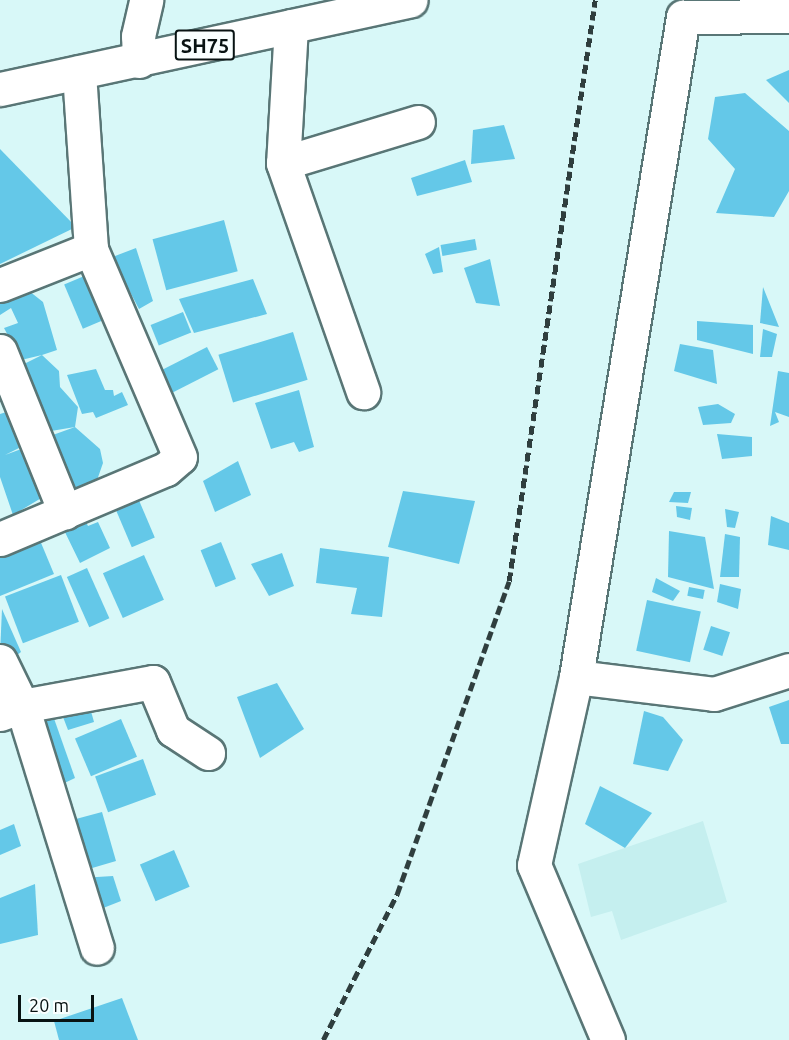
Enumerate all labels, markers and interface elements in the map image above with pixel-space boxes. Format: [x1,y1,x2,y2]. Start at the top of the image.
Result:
road number: SH75 [174,28,236,62]
scale bar [21,983,98,1021]
text: 20 m [29,995,69,1015]

